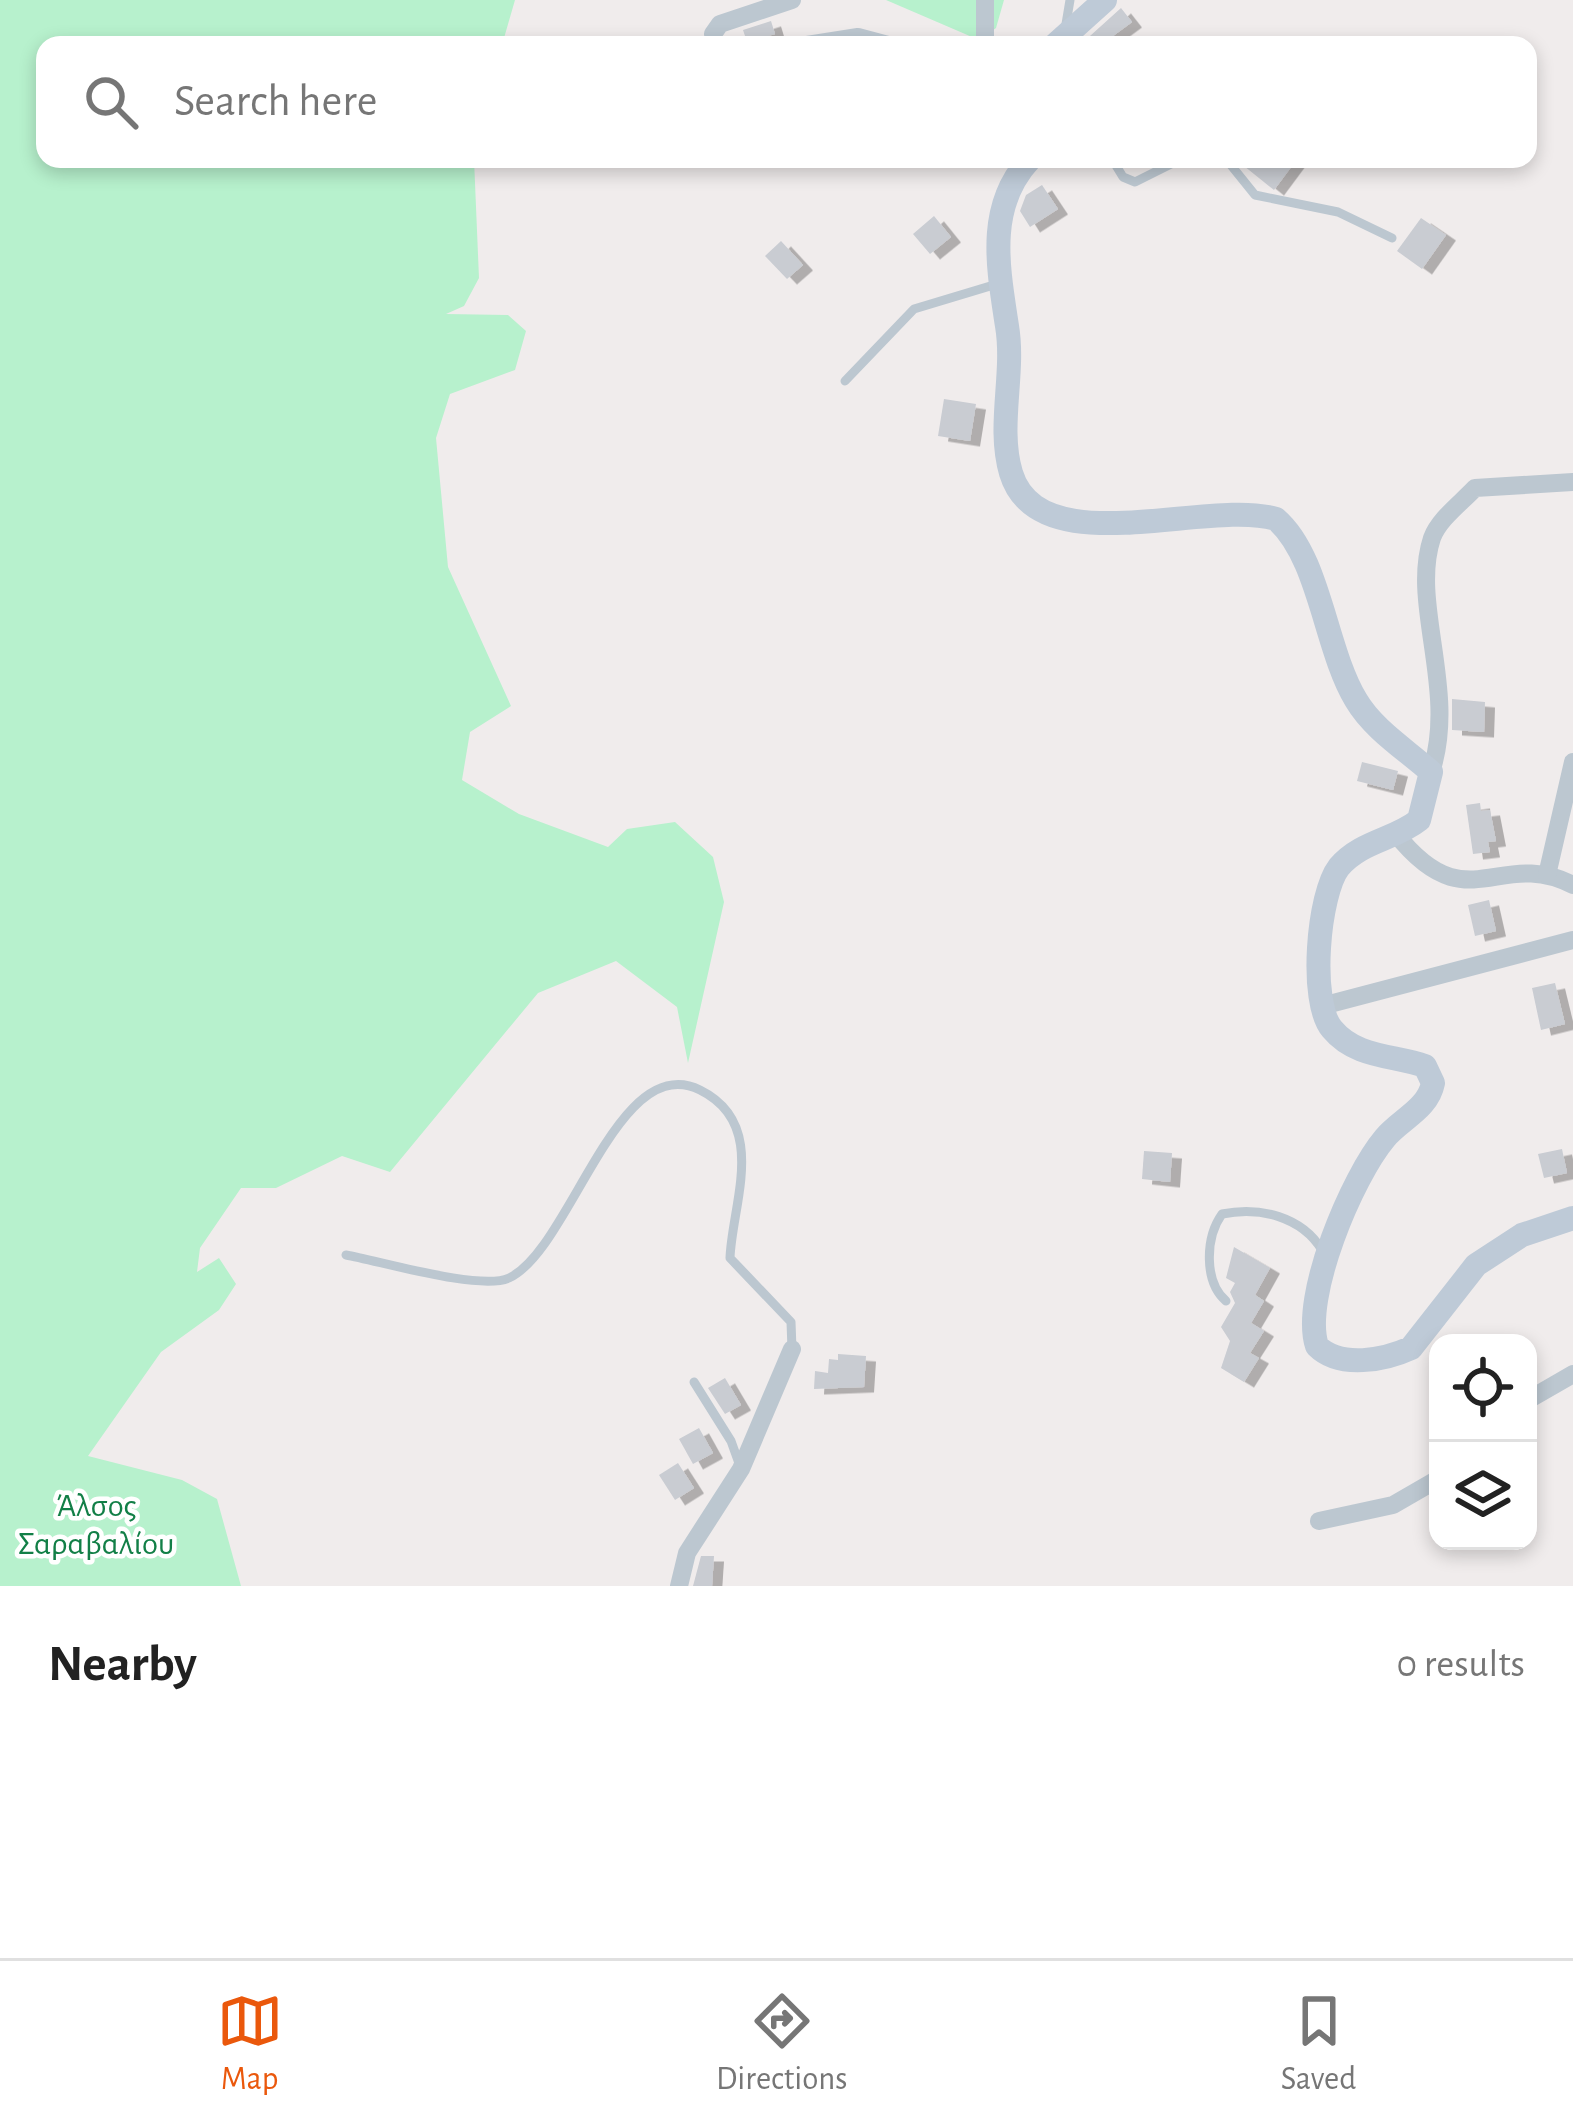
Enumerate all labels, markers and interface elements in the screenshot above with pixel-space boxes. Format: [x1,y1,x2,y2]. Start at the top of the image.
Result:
search box [36,36,1537,168]
icon: search [78,69,144,135]
text: Search here [174,79,377,124]
map controls [1429,1334,1537,1550]
button: locate [1429,1334,1537,1442]
button: layers [1429,1442,1537,1550]
park label: Άλσος Σαραβαλίου [18,1490,174,1561]
text: Nearby [48,1639,197,1690]
text: 0 results [1397,1645,1525,1684]
tab: Map [217,1988,283,2100]
tab: Directions [716,1988,847,2100]
tab: Saved [1281,1988,1356,2100]

